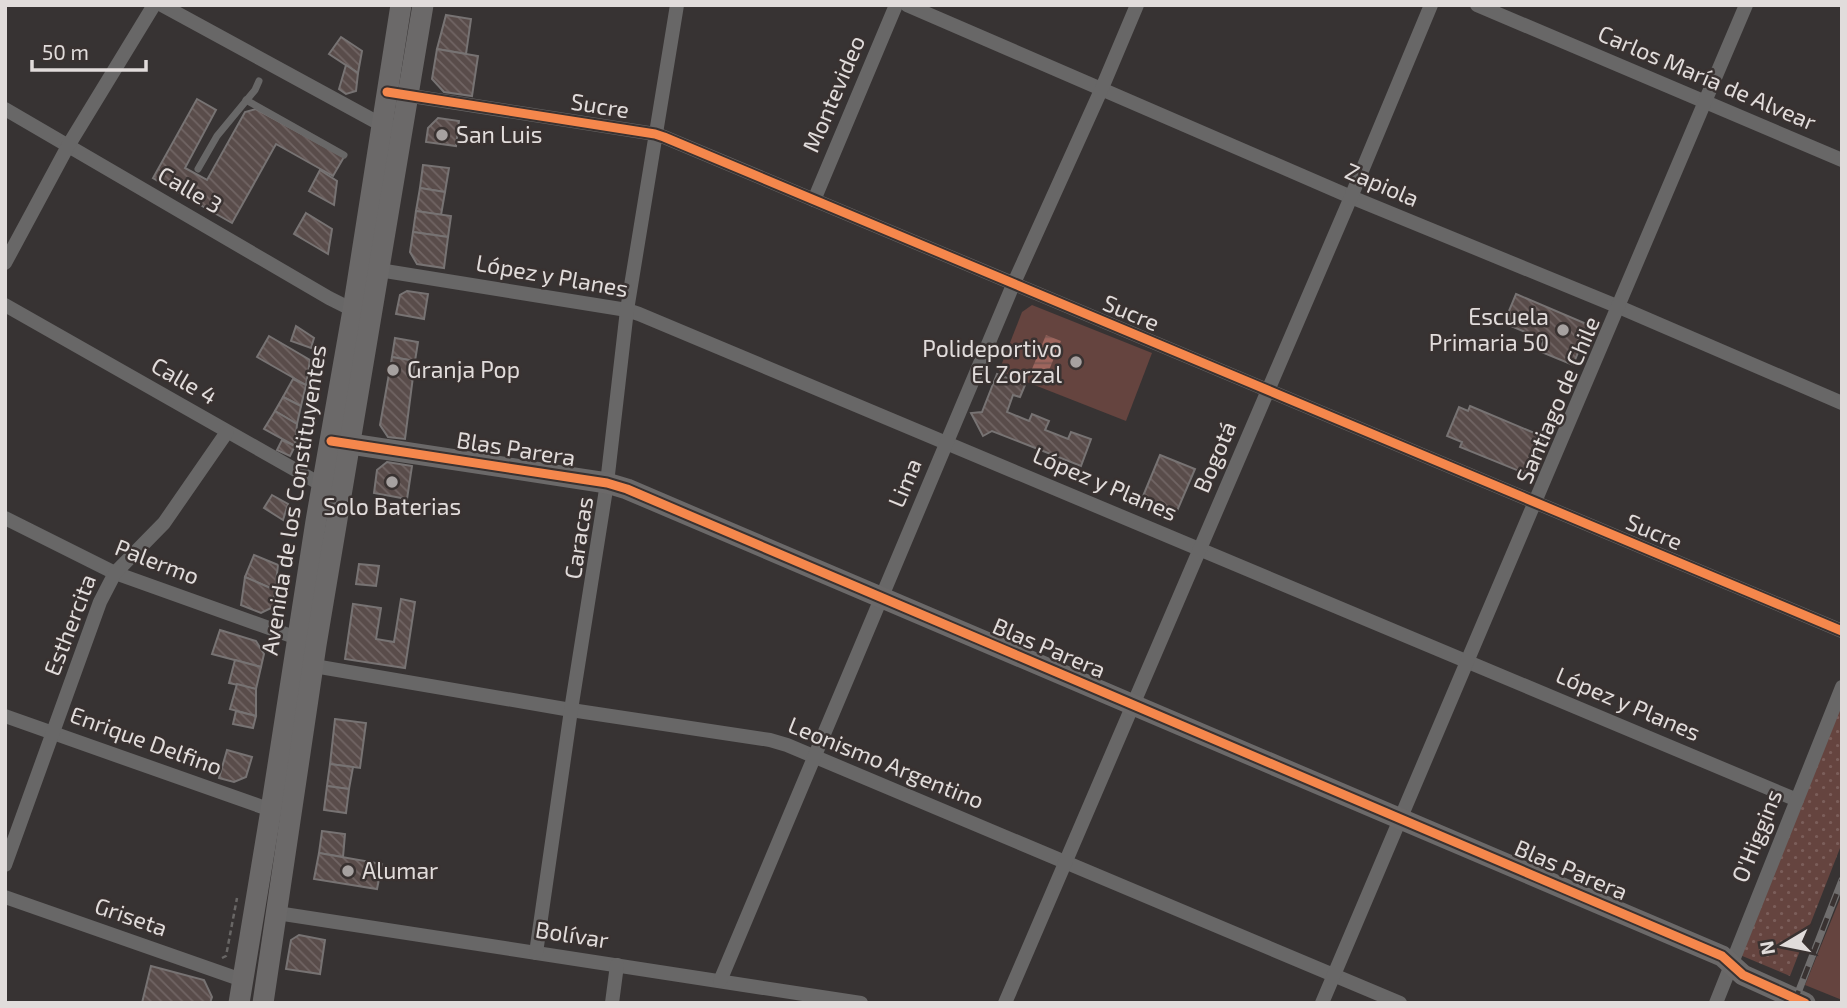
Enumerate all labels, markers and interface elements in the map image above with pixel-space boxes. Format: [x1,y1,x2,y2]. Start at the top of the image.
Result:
street label: Carlos María de Alvear [1594,18,1821,136]
scale bar [32,28,145,72]
street label: Montevideo [796,31,870,156]
text: 50 m [42,39,89,64]
street label: Sucre [569,87,631,123]
place label: San Luis [456,120,542,148]
marker: San Luis [434,127,450,143]
street label: Zapiola [1341,156,1423,212]
street label: Calle 3 [153,160,228,219]
street label: López y Planes [474,248,630,302]
street label: Sucre [1099,288,1164,336]
place label: Escuela Primaria 50 [1429,302,1549,356]
street label: Santiago de Chile [1509,312,1605,487]
marker: Escuela Primaria 50 [1555,322,1571,338]
place label: Polideportivo El Zorzal [922,334,1062,388]
street label: Avenida de los Constituyentes [255,343,331,657]
street label: Calle 4 [147,350,222,410]
marker: Polideportivo El Zorzal [1068,354,1084,370]
place label: Granja Pop [407,355,520,383]
marker: Granja Pop [385,362,401,378]
street label: Bogotá [1187,417,1242,496]
street label: Blas Parera [455,425,577,471]
street label: López y Planes [1029,440,1182,526]
street label: Lima [881,454,927,511]
marker: Solo Baterias [384,474,400,490]
place label: Solo Baterias [323,492,461,520]
street label: Caracas [558,495,598,581]
street label: Sucre [1622,507,1687,555]
street label: Palermo [111,532,203,590]
street label: Esthercita [37,570,101,679]
street label: Blas Parera [989,611,1110,683]
street label: López y Planes [1552,660,1705,746]
street label: Enrique Delfino [67,700,226,781]
street label: Leonismo Argentino [784,710,988,814]
street label: O'Higgins [1725,785,1787,886]
street label: Blas Parera [1511,833,1632,905]
place label: Alumar [362,856,438,884]
marker: Alumar [340,863,356,879]
street label: Griseta [91,891,171,941]
north arrow [1749,910,1819,980]
street label: Bolívar [534,914,611,954]
text: N [1754,939,1779,957]

